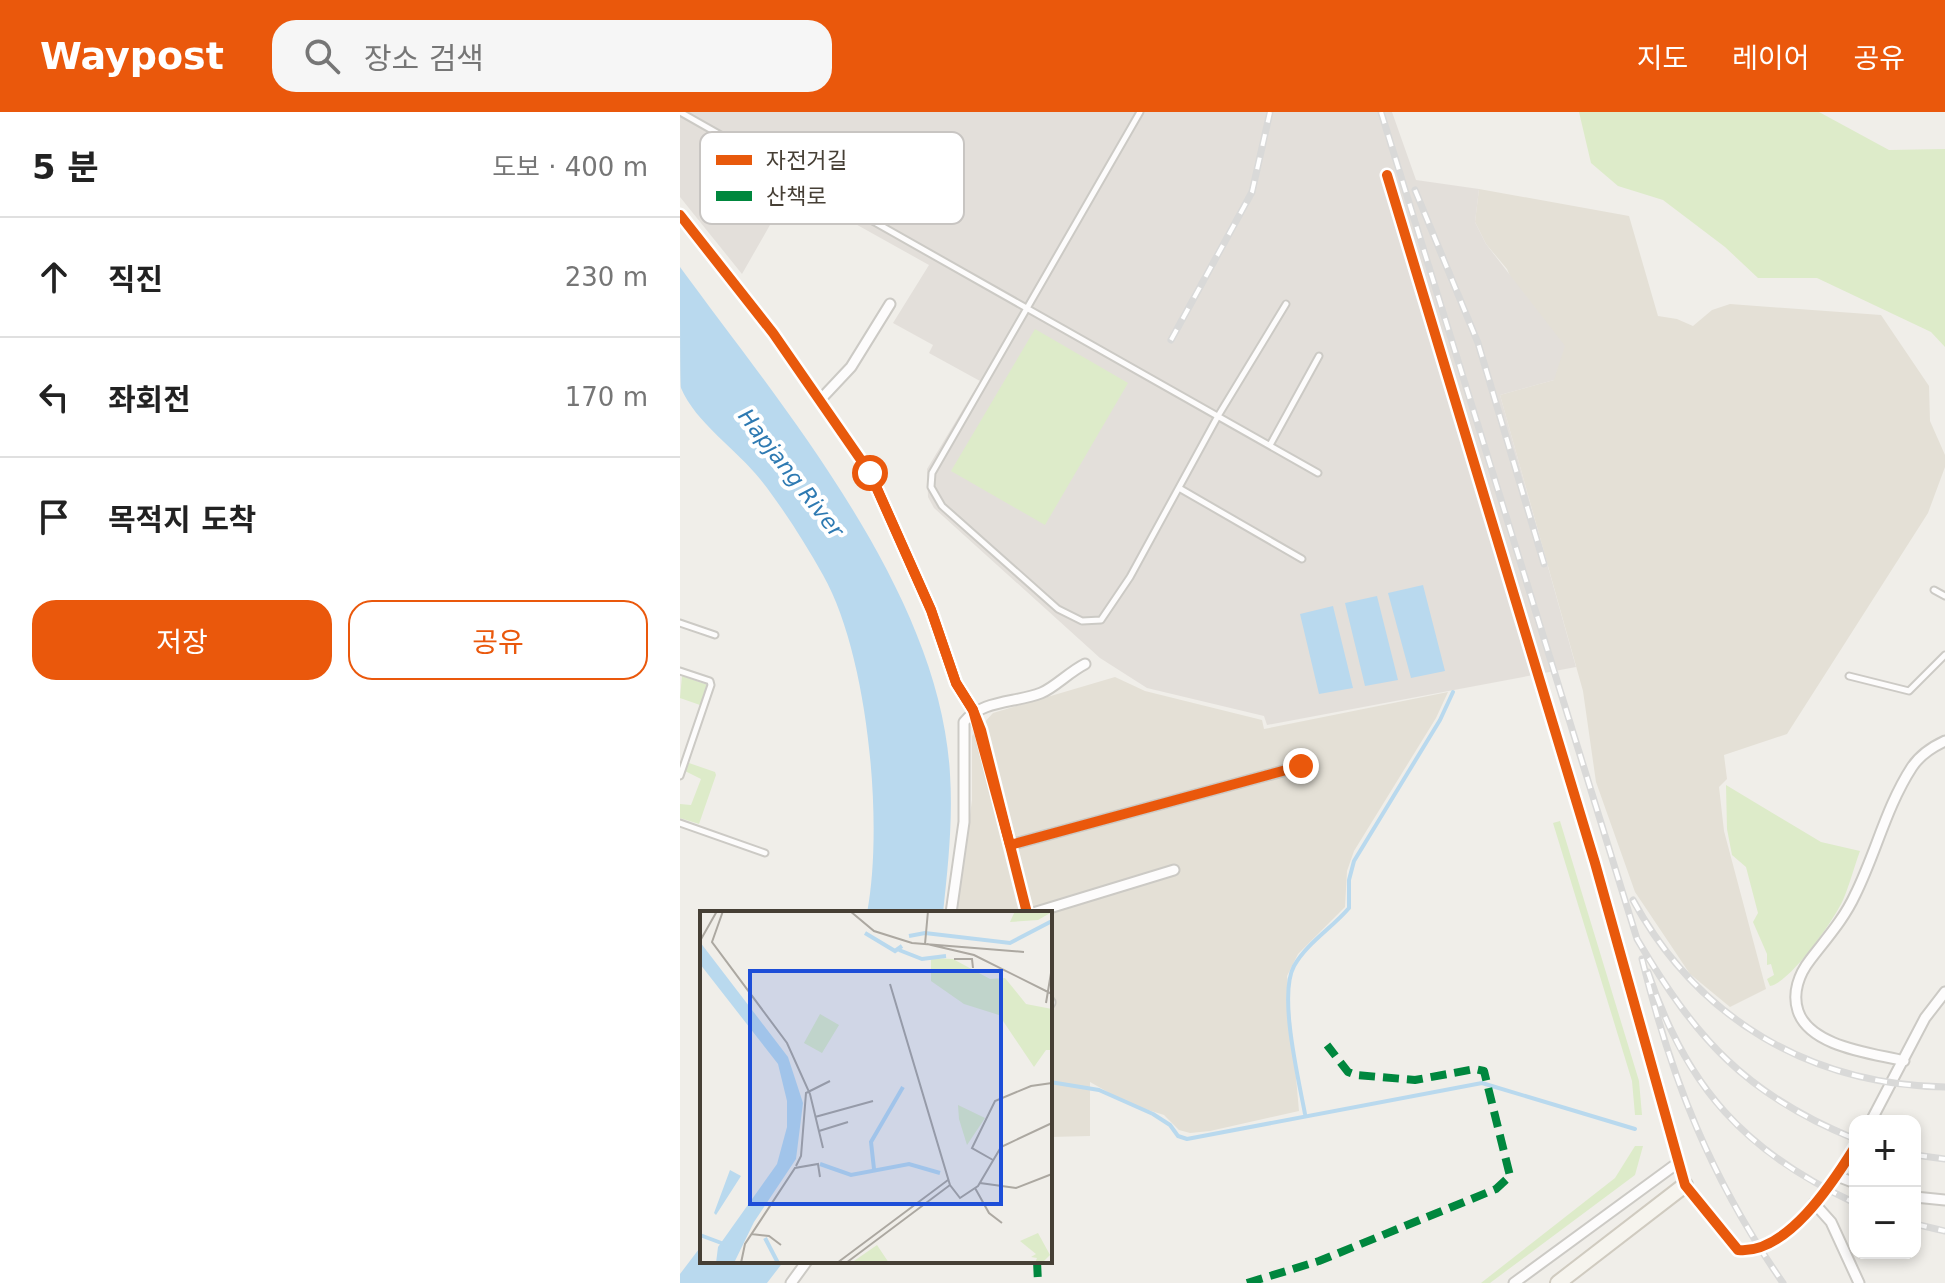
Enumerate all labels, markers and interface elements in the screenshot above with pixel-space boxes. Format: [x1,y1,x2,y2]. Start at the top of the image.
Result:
search box [272,20,832,92]
text: Waypost [40,34,224,78]
icon: search [300,34,344,78]
text: 장소 검색 [364,41,484,76]
text: 지도 [1637,42,1688,75]
text: 레이어 [1732,42,1809,75]
text: 공유 [1853,42,1905,75]
legend [700,132,964,224]
text: 5 분 [32,147,99,187]
text: 자전거길 [766,148,847,173]
text: 도보 · 400 m [492,152,648,182]
text: 산책로 [766,184,827,209]
icon: ahead [32,255,76,299]
text: 직진 [108,262,163,297]
text: 230 m [565,262,648,292]
icon: left [32,375,76,419]
text: 좌회전 [108,382,191,417]
text: 170 m [565,382,648,412]
water label: Hapjang River [733,404,850,543]
route start [852,455,888,491]
icon: arrive [32,495,76,539]
text: 목적지 도착 [108,502,256,537]
button: 저장 [32,600,332,680]
button: 공유 [348,600,648,680]
route end [1283,748,1319,784]
inset map [700,911,1052,1263]
map controls [1849,1115,1921,1259]
button: + [1849,1115,1921,1187]
button: − [1849,1187,1921,1259]

